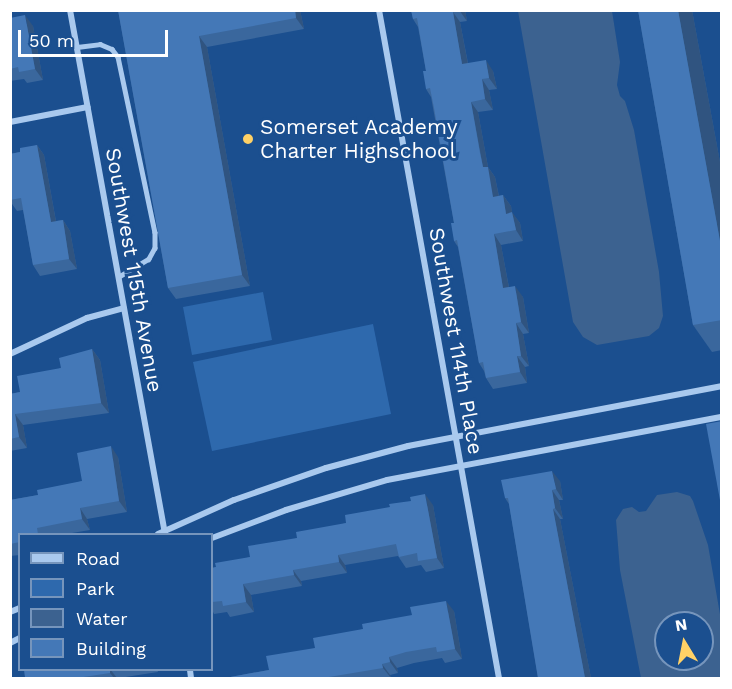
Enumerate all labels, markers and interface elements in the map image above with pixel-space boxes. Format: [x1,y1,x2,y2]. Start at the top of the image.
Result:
scale bar [21,18,171,56]
text: 50 m [29,30,74,51]
place label: Somerset Academy Charter Highschool [260,114,458,164]
marker: Somerset Academy Charter Highschool [241,132,255,146]
street label: Southwest 115th Avenue [100,145,168,395]
street label: Southwest 114th Place [424,225,488,457]
legend [18,533,213,671]
text: Road [76,548,120,569]
text: Park [76,578,115,599]
text: Water [76,608,128,629]
north arrow [654,611,714,671]
text: N [674,614,689,635]
text: Building [76,638,146,659]

